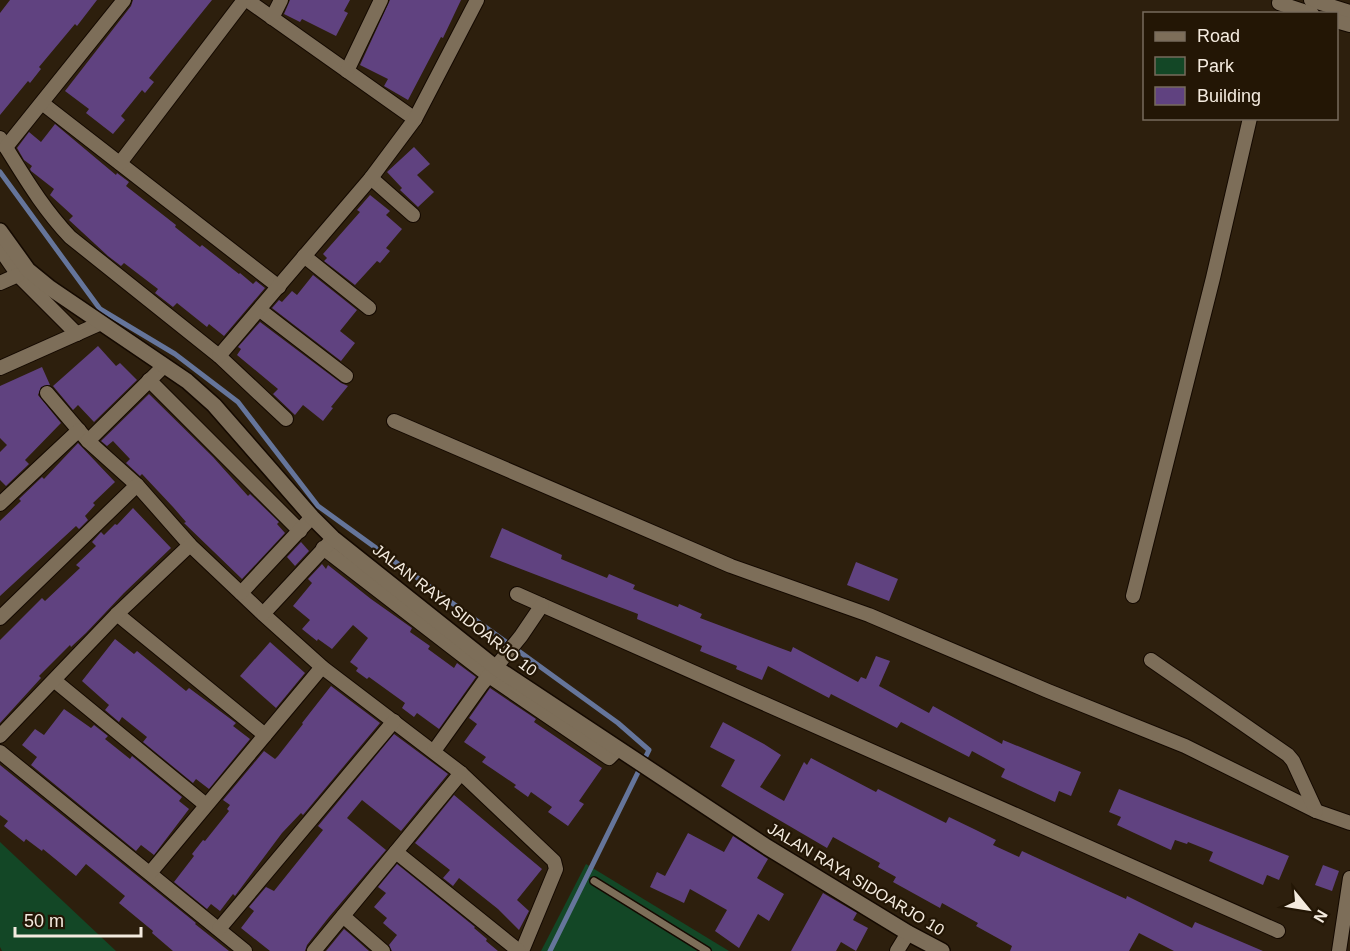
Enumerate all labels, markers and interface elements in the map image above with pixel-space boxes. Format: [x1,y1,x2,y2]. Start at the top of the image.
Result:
legend [1143,12,1338,120]
text: Road [1197,26,1240,46]
text: Park [1197,56,1235,76]
text: Building [1197,86,1261,106]
street label: JALAN RAYA SIDOARJO 10 [370,541,540,679]
street label: JALAN RAYA SIDOARJO 10 [765,819,947,939]
north arrow [1278,879,1338,939]
scale bar [15,900,141,938]
text: N [1310,907,1331,926]
text: 50 m [24,911,64,931]

